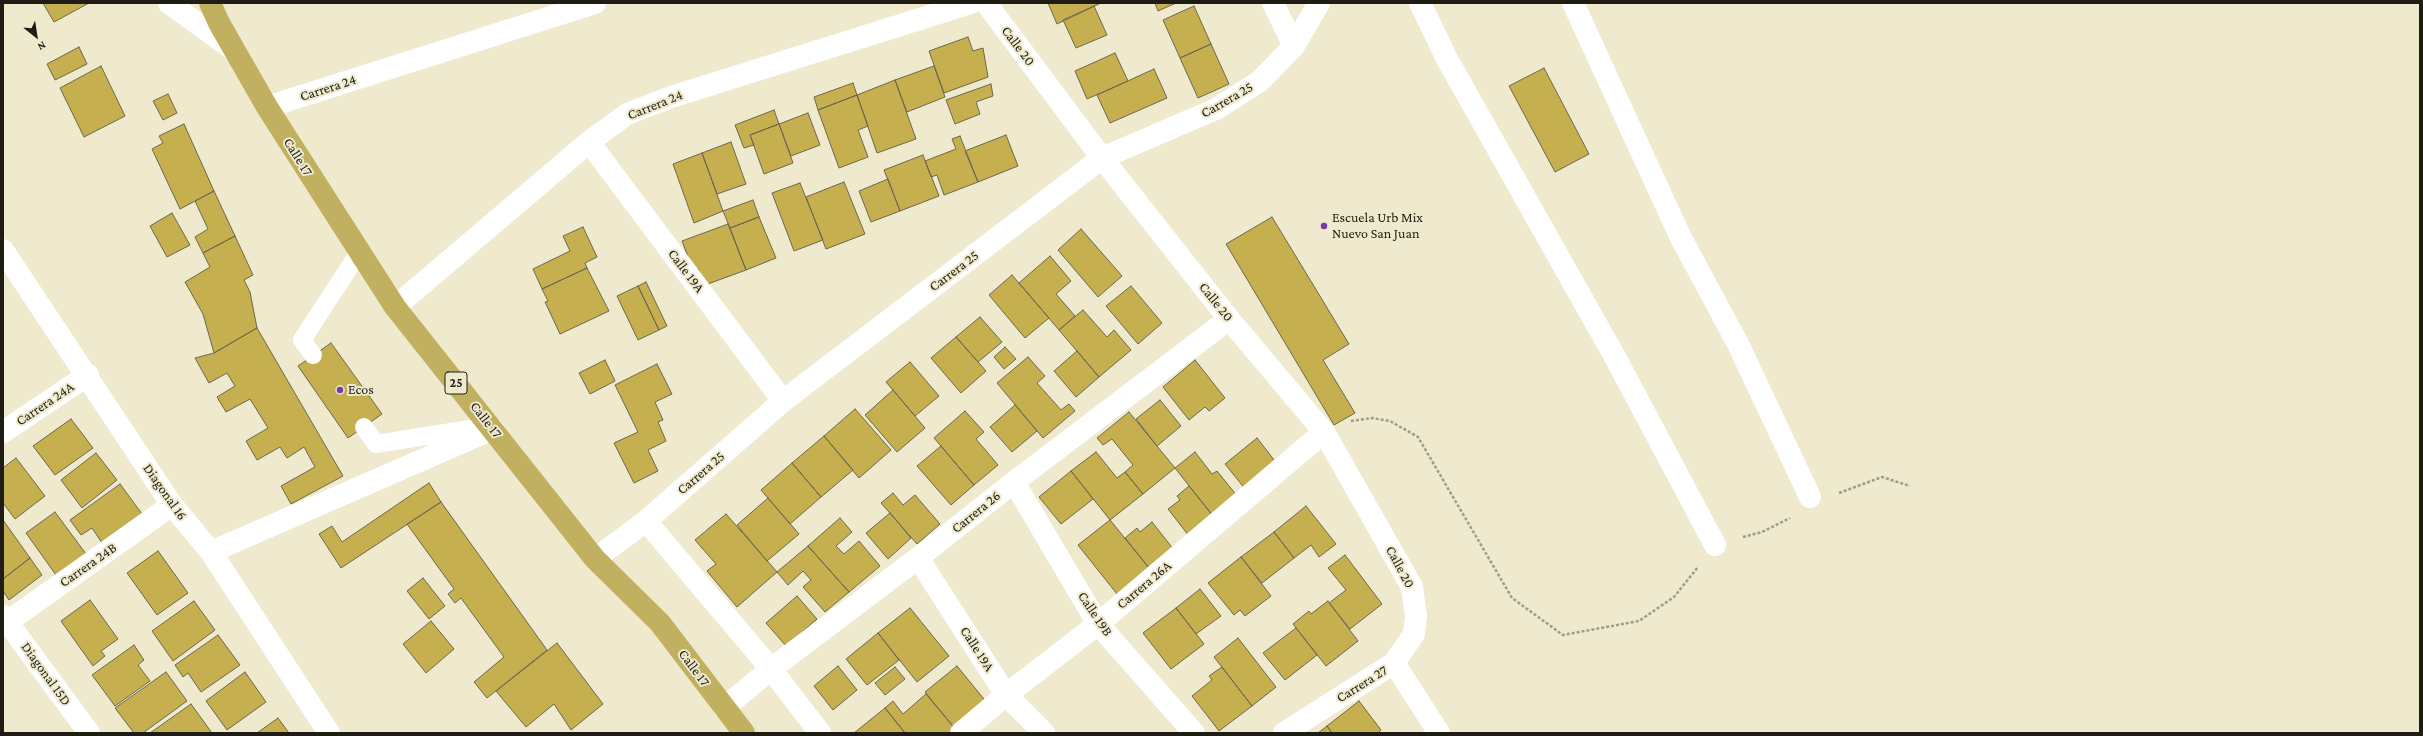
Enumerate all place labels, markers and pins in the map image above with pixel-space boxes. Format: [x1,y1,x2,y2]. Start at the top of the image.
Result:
place label: Escuela Urb Mix Nuevo San Juan [1332,210,1423,242]
marker: Escuela Urb Mix Nuevo San Juan [1319,221,1329,231]
place label: Ecos [348,382,374,398]
marker: Ecos [335,385,345,395]

